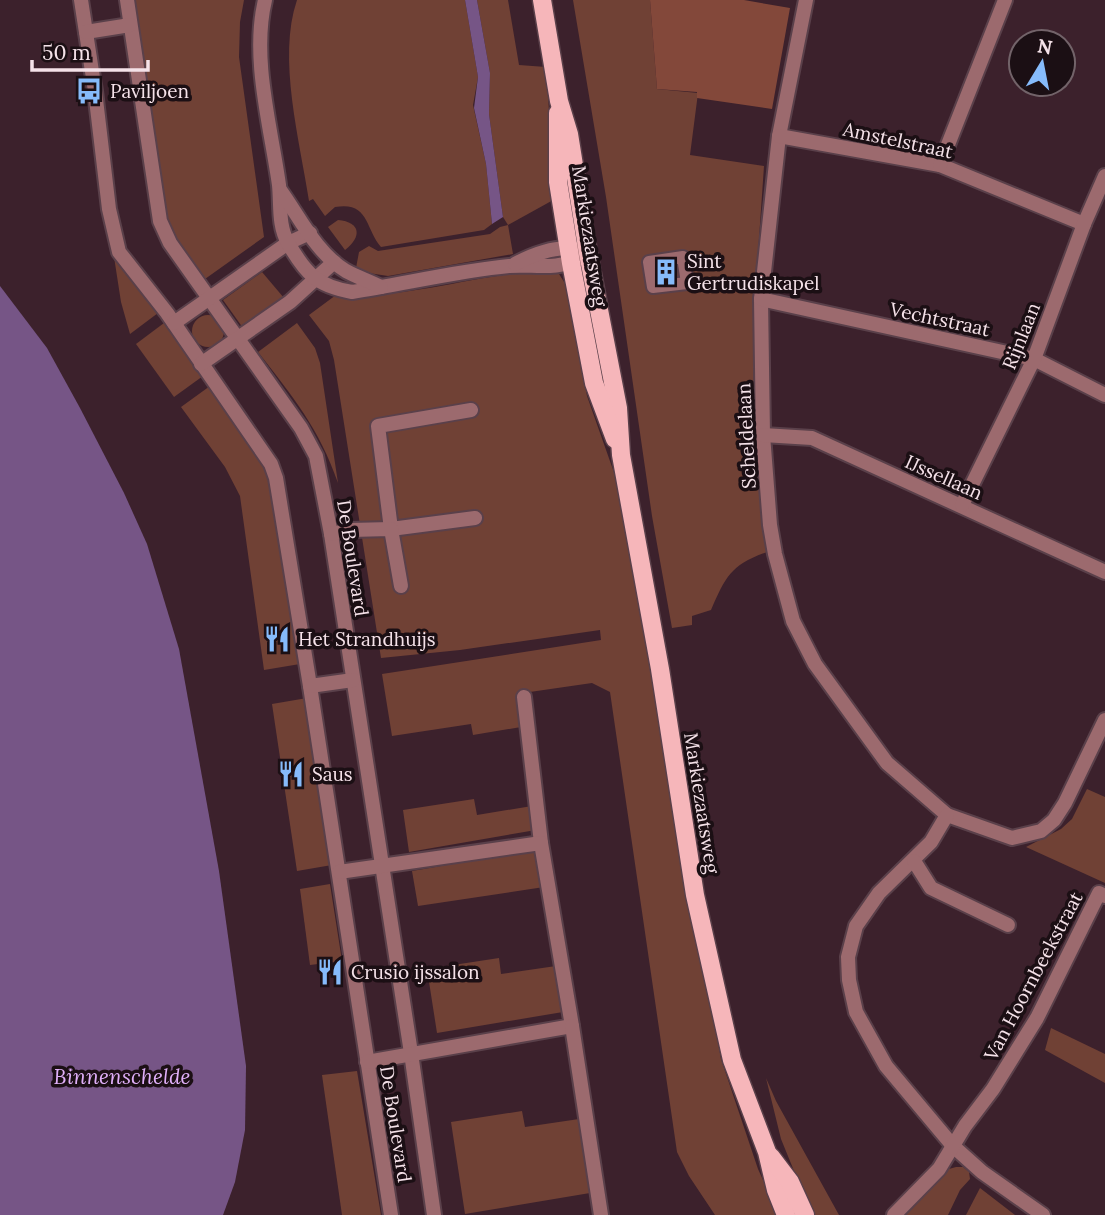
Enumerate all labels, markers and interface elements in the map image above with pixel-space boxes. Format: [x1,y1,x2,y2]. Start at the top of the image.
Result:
scale bar [32,28,147,72]
north arrow [1007,28,1077,98]
text: N [1036,33,1055,59]
text: 50 m [42,39,91,66]
bus stop icon: Paviljoen [74,76,104,106]
place label: Paviljoen [110,79,189,103]
street label: Amstelstraat [840,116,956,163]
street label: Markiezaatsweg [567,164,613,309]
place label: Sint Gertrudiskapel [687,249,819,295]
building icon: Sint Gertrudiskapel [651,257,681,287]
street label: Vechtstraat [887,296,993,341]
street label: Rijnlaan [997,299,1045,373]
street label: Scheldelaan [731,383,761,489]
street label: IJssellaan [901,449,987,505]
street label: De Boulevard [332,498,374,618]
restaurant icon: Het Strandhuijs [262,624,292,654]
place label: Het Strandhuijs [298,627,436,651]
street label: Markiezaatsweg [679,731,725,876]
restaurant icon: Saus [276,759,306,789]
place label: Saus [312,762,353,786]
street label: Van Hoornbeekstraat [978,887,1088,1065]
restaurant icon: Crusio ijssalon [315,957,345,987]
place label: Crusio ijssalon [351,960,480,984]
water label: Binnenschelde [53,1063,191,1090]
street label: De Boulevard [375,1064,417,1184]

